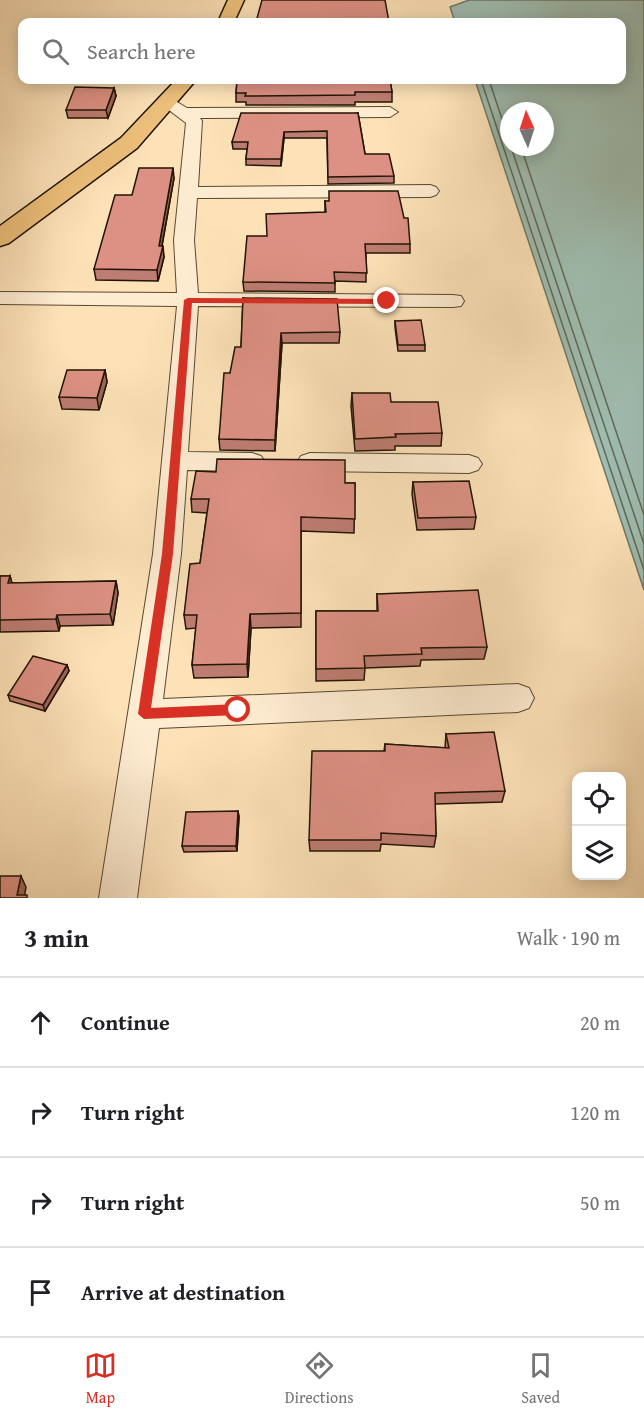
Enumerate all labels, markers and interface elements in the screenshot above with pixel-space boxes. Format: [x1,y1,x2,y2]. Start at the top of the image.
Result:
search box [18,18,626,84]
icon: search [39,35,72,68]
text: Search here [87,35,196,67]
north arrow [500,102,554,156]
route end [373,287,399,313]
route start [224,696,250,722]
map controls [572,772,626,880]
button: locate [572,772,626,826]
button: layers [572,826,626,880]
text: 3 min [24,918,89,957]
text: Walk · 190 m [517,923,620,952]
icon: ahead [24,1006,57,1039]
text: Continue [81,1006,170,1038]
text: 20 m [580,1008,620,1037]
icon: right [24,1096,57,1129]
text: Turn right [81,1096,184,1128]
text: 120 m [570,1098,620,1127]
icon: right [24,1186,57,1219]
text: Turn right [81,1186,184,1218]
text: 50 m [580,1188,620,1217]
icon: arrive [24,1276,57,1309]
text: Arrive at destination [81,1276,285,1308]
tab: Map [84,1349,117,1409]
tab: Directions [285,1349,354,1409]
tab: Saved [521,1349,560,1409]

